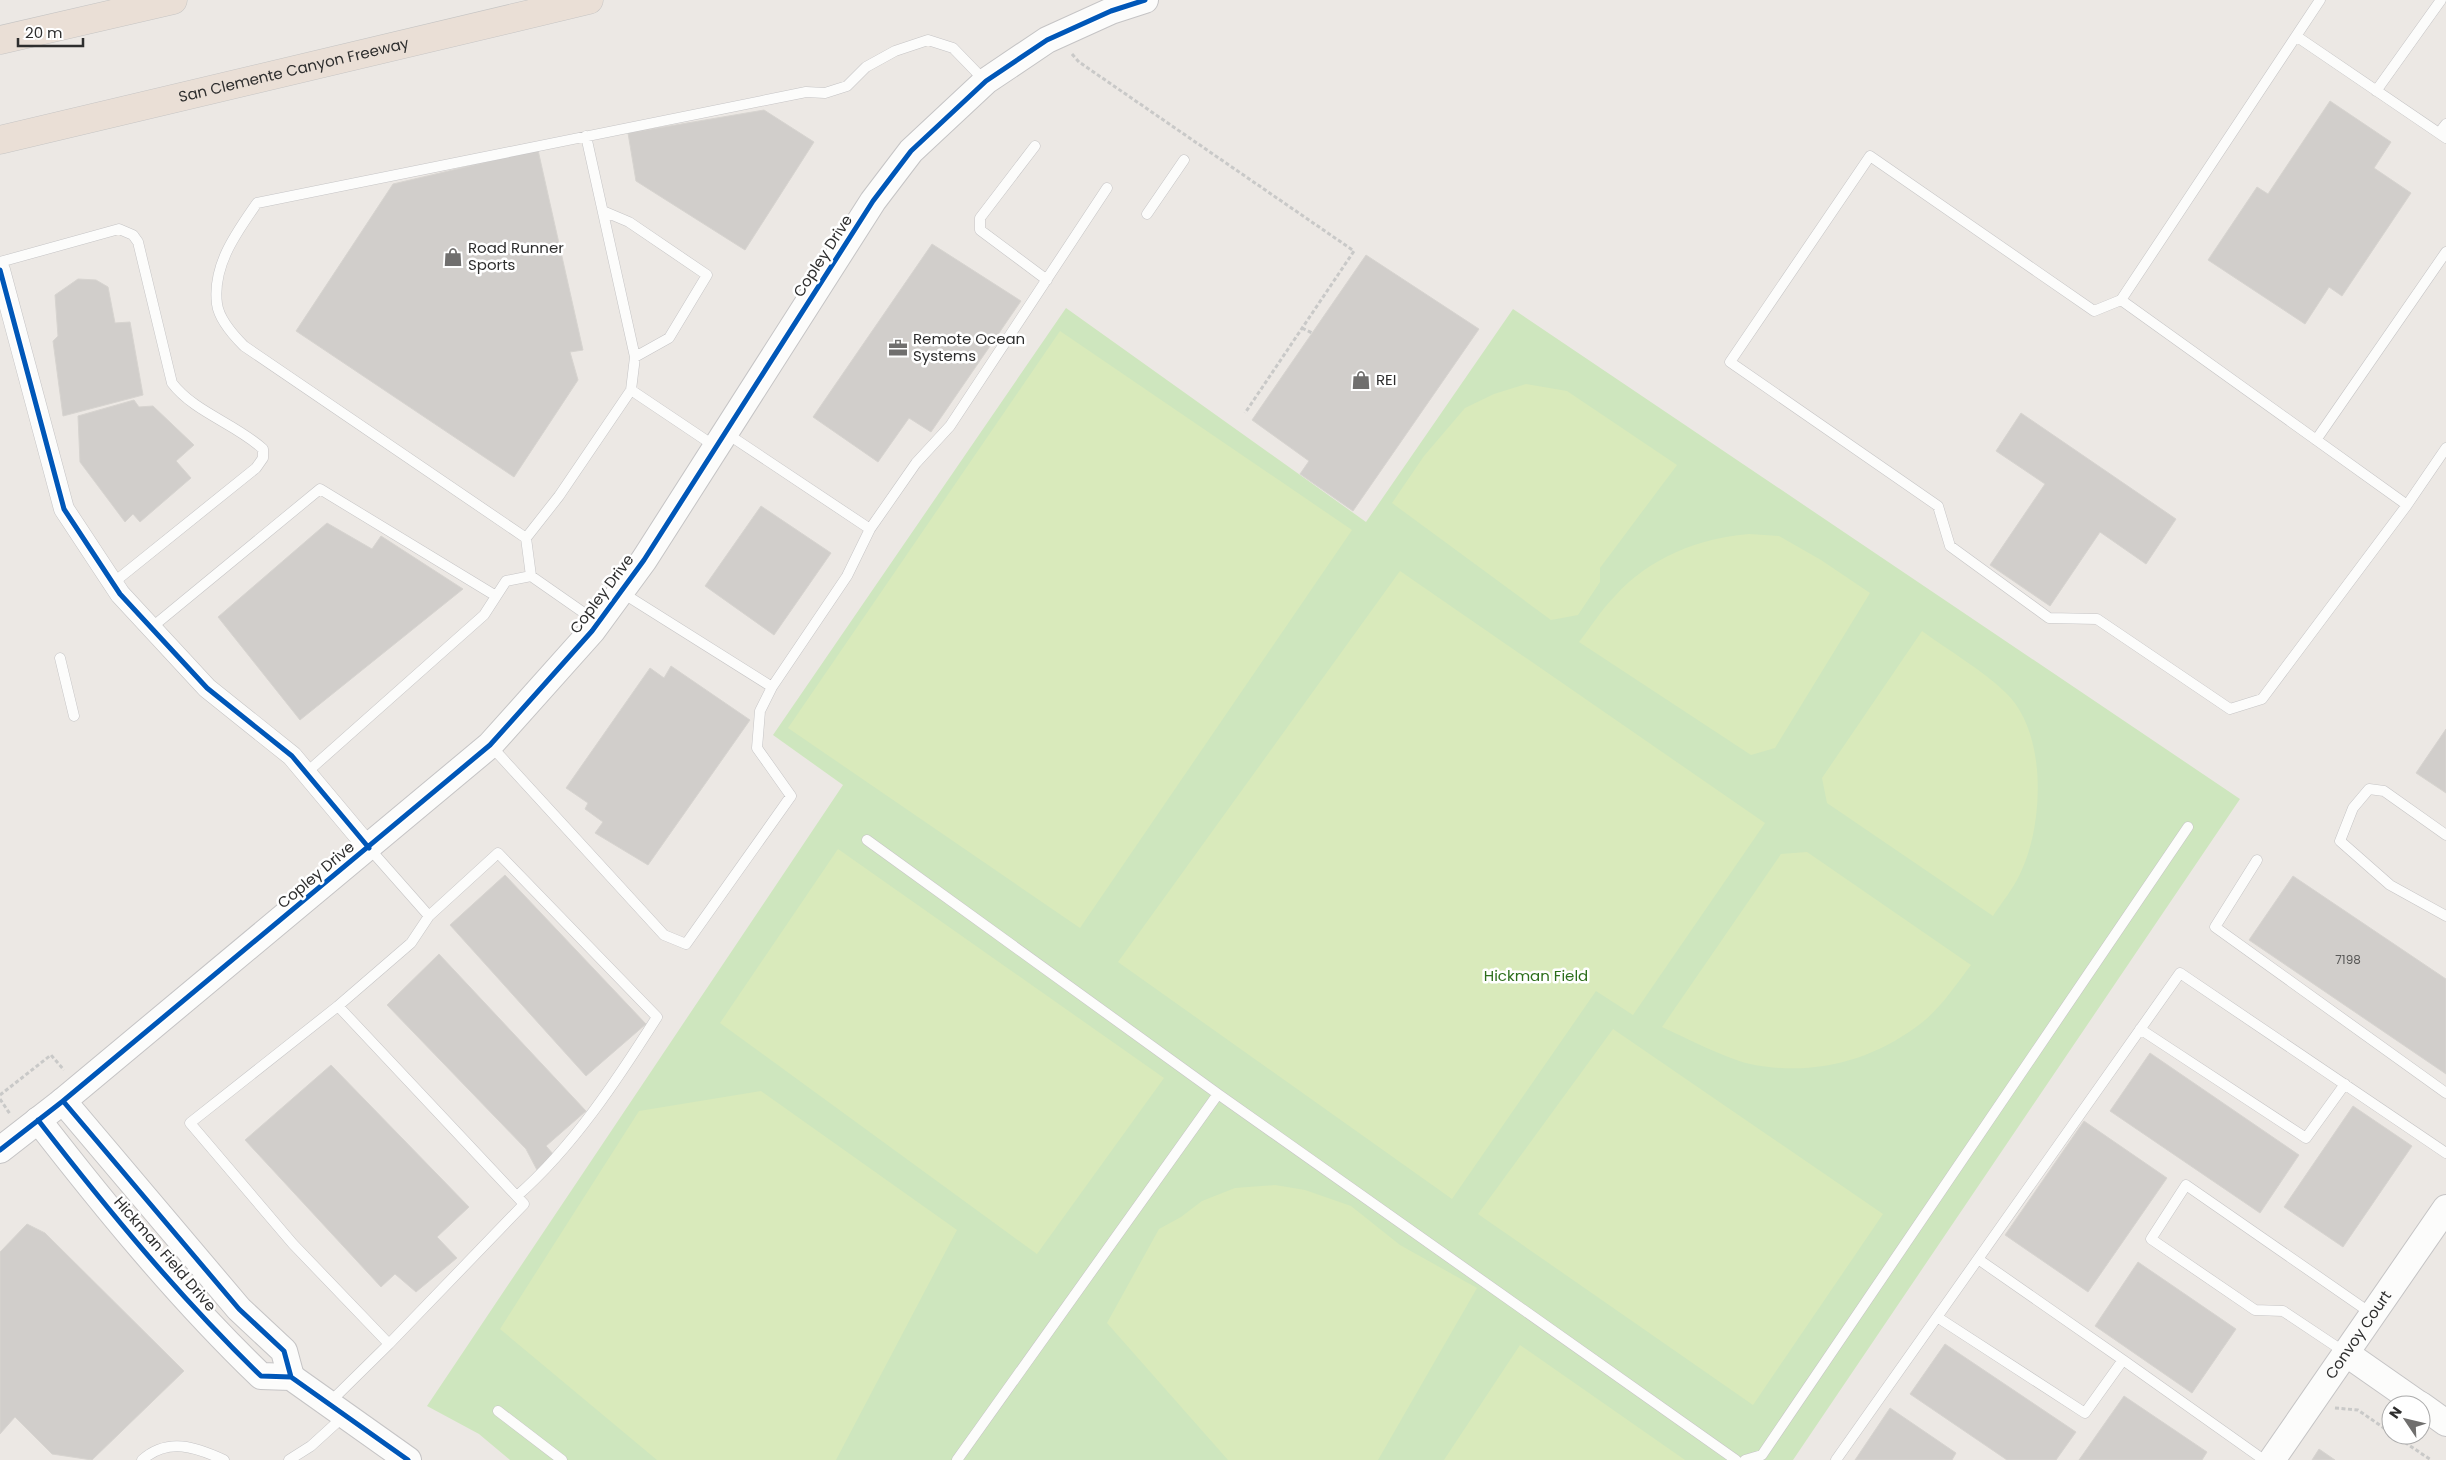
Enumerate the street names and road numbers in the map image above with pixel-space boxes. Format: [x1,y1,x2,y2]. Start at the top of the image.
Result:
street label: San Clemente Canyon Freeway [176,32,412,107]
street label: Copley Drive [788,210,857,301]
street label: Copley Drive [565,550,638,638]
street label: Copley Drive [273,836,359,913]
street label: Hickman Field Drive [110,1192,221,1316]
street label: Convoy Court [2320,1286,2396,1383]

